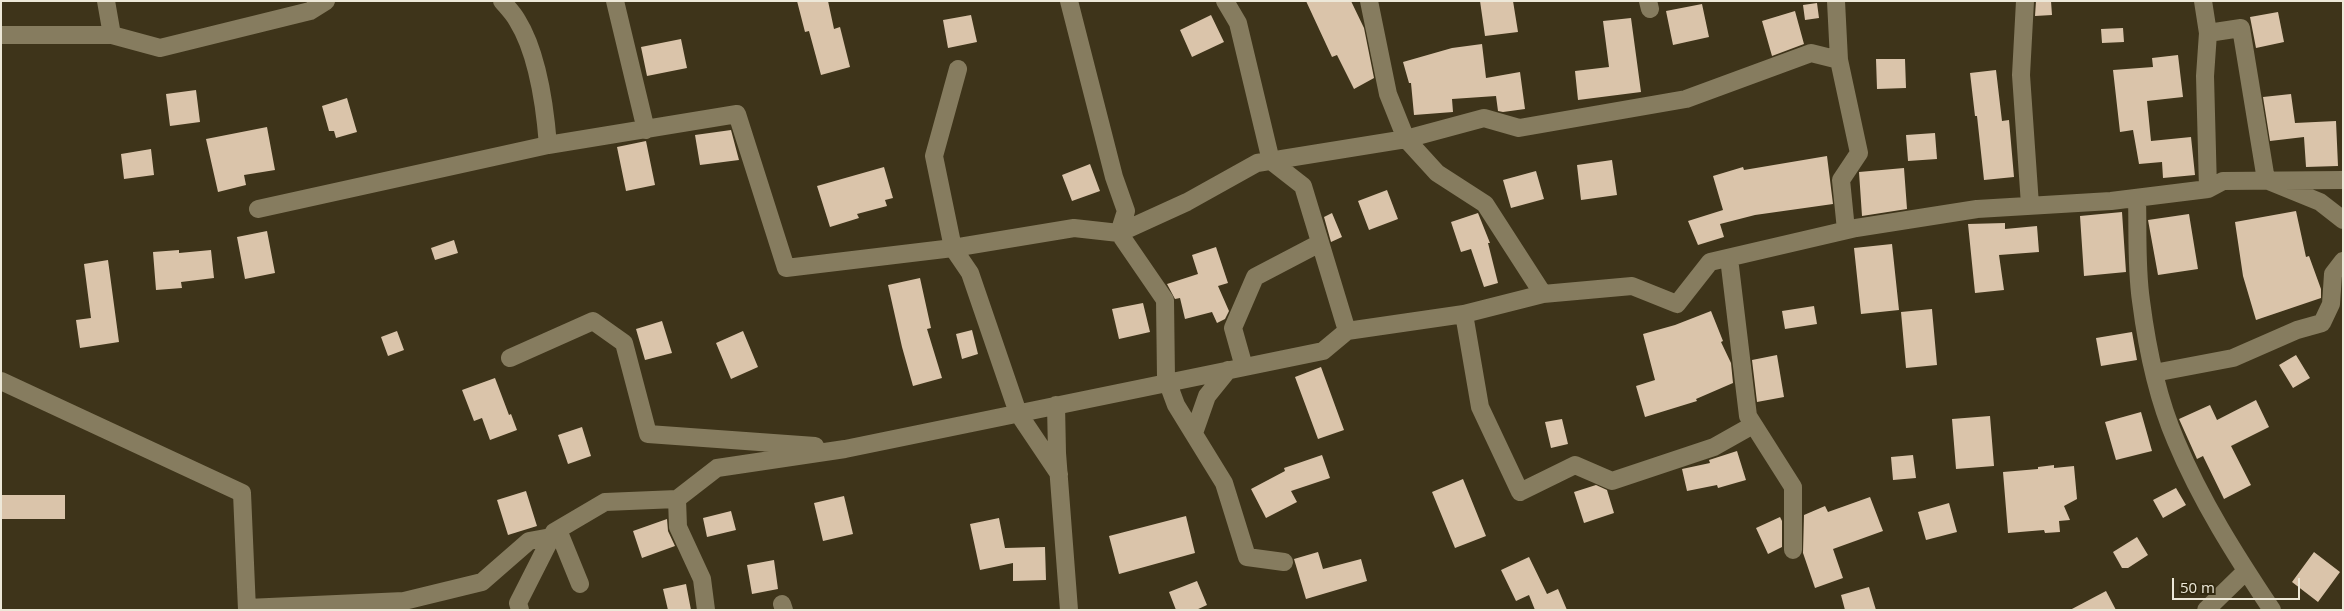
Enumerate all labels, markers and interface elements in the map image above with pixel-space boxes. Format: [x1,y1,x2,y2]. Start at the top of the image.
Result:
scale bar [2174,568,2302,600]
text: 50 m [2180,577,2215,597]

